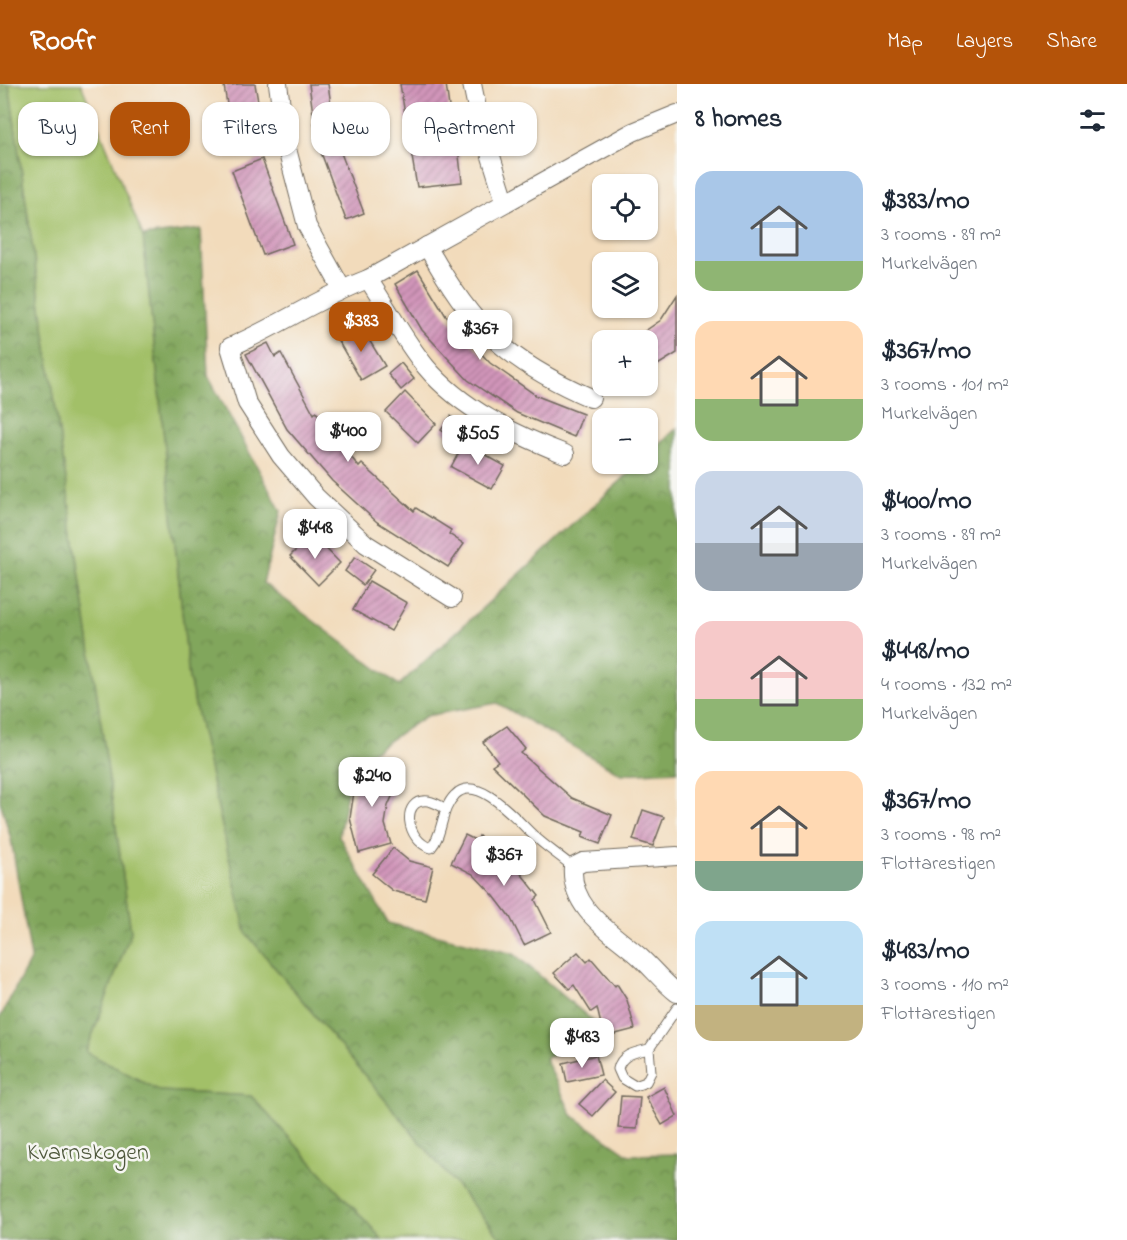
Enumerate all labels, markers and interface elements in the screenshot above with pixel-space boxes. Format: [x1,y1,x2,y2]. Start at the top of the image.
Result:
text: Roofr [30,22,95,63]
text: Map [887,27,923,57]
text: Layers [956,27,1013,57]
text: Share [1046,27,1097,57]
text: 8 homes [695,101,782,139]
chip: Buy [18,102,98,156]
chip: Rent [110,102,190,156]
chip: Filters [202,102,299,156]
chip: New [311,102,390,156]
chip: Apartment [402,102,537,156]
icon: filters [1076,104,1109,137]
map controls [592,174,658,474]
button: locate [592,174,658,240]
text: $383/mo [881,183,970,221]
icon: home [743,195,815,267]
text: 3 rooms · 89 m² [881,221,1001,250]
text: Murkelvägen [881,250,977,279]
button: layers [592,252,658,318]
pin: $383 [325,302,397,353]
text: $383 [343,307,379,336]
pin: $367 [444,310,516,361]
text: $367 [461,315,499,344]
button: + [592,330,658,396]
text: $367/mo [881,333,971,371]
icon: home [743,345,815,417]
text: 3 rooms · 101 m² [881,371,1009,400]
text: Murkelvägen [881,400,977,429]
button: − [592,408,658,474]
pin: $400 [312,412,384,463]
pin: $505 [442,415,514,466]
text: $400 [329,417,367,446]
text: $505 [456,420,500,449]
text: $400/mo [881,483,972,521]
icon: home [743,495,815,567]
pin: $448 [279,509,351,560]
text: $448 [297,514,333,543]
text: 3 rooms · 89 m² [881,521,1001,550]
text: Murkelvägen [881,550,977,579]
text: $448/mo [881,633,970,671]
icon: home [743,645,815,717]
text: 4 rooms · 132 m² [881,671,1012,700]
text: Murkelvägen [881,700,977,729]
pin: $240 [336,757,408,808]
text: $240 [353,762,391,791]
text: $367/mo [881,783,971,821]
icon: home [743,795,815,867]
text: 3 rooms · 98 m² [881,821,1001,850]
pin: $367 [468,836,540,887]
text: $367 [485,841,523,870]
text: Flottarestigen [881,850,995,879]
text: $483/mo [881,933,970,971]
icon: home [743,945,815,1017]
text: 3 rooms · 110 m² [881,971,1009,1000]
text: Flottarestigen [881,1000,995,1029]
pin: $483 [546,1018,618,1069]
text: $483 [564,1023,600,1052]
park label: Kvarnskogen [27,1136,149,1171]

